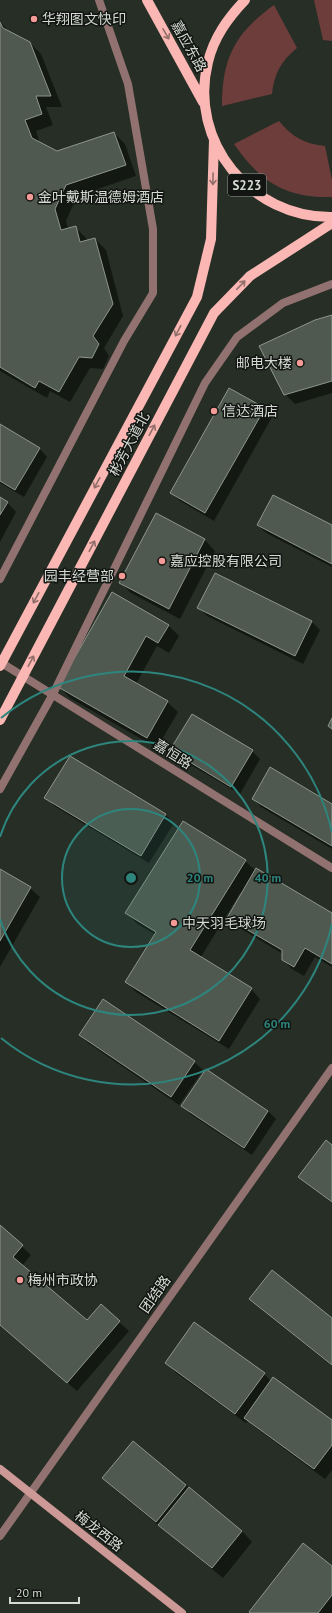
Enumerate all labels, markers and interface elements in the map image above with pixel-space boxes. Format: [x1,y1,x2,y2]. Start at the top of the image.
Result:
place label: 华翔图文快印 [42,10,126,28]
marker: 华翔图文快印 [29,14,39,24]
street label: 嘉应东路 [168,17,210,75]
one-way arrow [163,28,171,40]
one-way arrow [209,172,217,185]
road number: S223 [228,174,266,196]
place label: 金叶戴斯温德姆酒店 [38,188,164,206]
marker: 金叶戴斯温德姆酒店 [25,192,35,202]
one-way arrow [236,280,246,290]
one-way arrow [174,325,181,337]
place label: 邮电大楼 [236,354,292,372]
marker: 邮电大楼 [295,358,305,368]
place label: 信达酒店 [222,402,278,420]
marker: 信达酒店 [209,406,219,416]
street label: 彬芳大道北 [105,409,153,479]
one-way arrow [149,425,156,437]
one-way arrow [93,477,101,489]
one-way arrow [88,540,96,552]
place label: 嘉应控股有限公司 [170,552,282,570]
marker: 嘉应控股有限公司 [157,556,167,566]
place label: 园丰经营部 [44,567,114,585]
marker: 园丰经营部 [117,571,127,581]
one-way arrow [32,592,40,604]
one-way arrow [28,655,35,667]
street label: 嘉恒路 [150,735,196,773]
text: 20 m [187,870,213,885]
text: 40 m [255,870,281,885]
centre of rings [124,871,138,885]
place label: 中天羽毛球场 [182,914,266,932]
marker: 中天羽毛球场 [169,918,179,928]
text: 60 m [264,1016,290,1031]
place label: 梅州市政协 [28,1271,98,1289]
street label: 团结路 [136,1272,174,1316]
marker: 梅州市政协 [15,1275,25,1285]
street label: 梅龙西路 [71,1507,127,1555]
scale bar [10,1579,79,1605]
text: 20 m [16,1585,42,1600]

